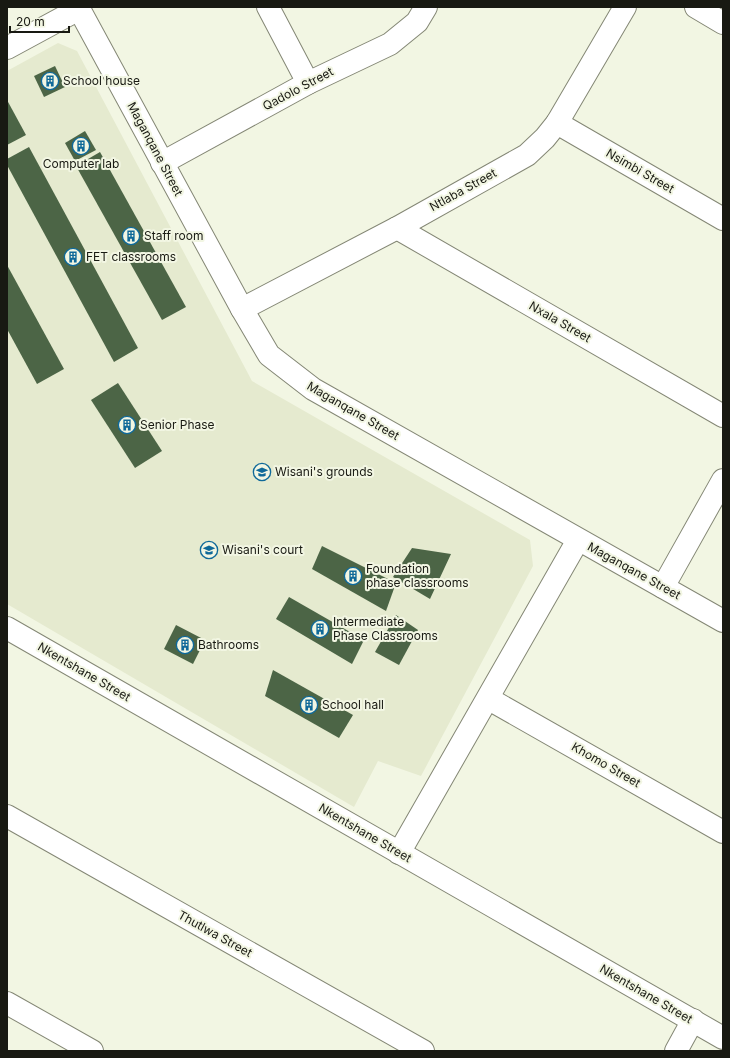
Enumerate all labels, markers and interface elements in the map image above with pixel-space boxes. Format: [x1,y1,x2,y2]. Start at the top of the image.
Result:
scale bar [10,8,69,34]
text: 20 m [16,14,45,29]
street label: Qadolo Street [260,64,336,113]
building icon: School house [40,71,60,91]
place label: School house [63,73,140,88]
street label: Maganqane Street [124,99,187,198]
building icon: Computer lab [71,136,91,156]
street label: Nsimbi Street [603,145,677,196]
place label: Computer lab [43,156,119,171]
street label: Ntlaba Street [427,165,499,214]
building icon: Staff room [121,226,141,246]
place label: Staff room [144,228,203,243]
building icon: FET classrooms [63,247,83,267]
place label: FET classrooms [86,249,176,264]
street label: Nxala Street [527,298,594,345]
street label: Maganqane Street [304,378,402,443]
building icon: Senior Phase [117,415,137,435]
place label: Senior Phase [140,417,215,432]
school or university icon: Wisani's grounds [252,462,272,482]
place label: Wisani's grounds [275,464,373,479]
street label: Maganqane Street [585,539,683,602]
school or university icon: Wisani's court [199,540,219,560]
place label: Wisani's court [222,542,303,557]
place label: Foundation phase classrooms [366,561,469,590]
building icon: Foundation phase classrooms [343,566,363,586]
place label: Intermediate Phase Classrooms [333,614,438,643]
building icon: Intermediate Phase Classrooms [310,619,330,639]
building icon: Bathrooms [175,635,195,655]
place label: Bathrooms [198,637,259,652]
street label: Nkentshane Street [35,639,133,704]
building icon: School hall [299,695,319,715]
place label: School hall [322,697,384,712]
street label: Khomo Street [569,739,644,790]
street label: Nkentshane Street [316,800,414,865]
street label: Thutlwa Street [175,907,255,960]
street label: Nkentshane Street [597,961,695,1026]

